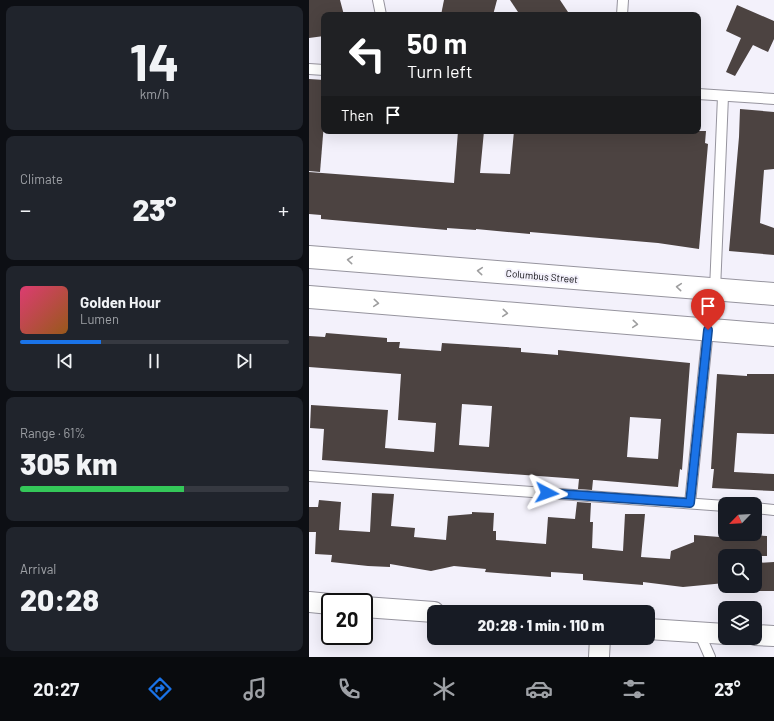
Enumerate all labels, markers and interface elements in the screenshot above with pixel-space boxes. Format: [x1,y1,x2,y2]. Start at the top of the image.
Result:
text: 50 m [407,26,467,60]
icon: left [341,28,393,80]
text: 14 [130,29,179,91]
text: Turn left [407,60,473,82]
text: km/h [140,86,169,102]
icon: arrive [382,104,404,126]
text: Then [341,106,374,124]
text: Climate [20,171,63,187]
text: 23° [132,191,177,227]
text: − [20,196,31,222]
text: + [278,196,289,222]
one-way arrow [347,256,353,265]
one-way arrow [477,266,483,275]
street label: Columbus Street [505,267,579,285]
one-way arrow [676,282,682,291]
pin [691,289,725,330]
text: Golden Hour [80,293,161,311]
icon: arrive [697,295,719,317]
one-way arrow [373,298,379,307]
one-way arrow [502,309,508,318]
text: Lumen [80,311,119,327]
one-way arrow [632,319,638,328]
icon: previous [54,350,76,372]
icon: pause [143,350,165,372]
icon: next [233,350,255,372]
text: Range · 61% [20,425,85,441]
text: 305 km [20,445,118,481]
position arrow [526,472,568,514]
north arrow [718,497,762,541]
map controls [718,497,762,645]
button: search [718,549,762,593]
text: Arrival [20,561,56,577]
text: 20:28 [20,581,99,617]
speed limit sign: 20 [321,593,373,645]
button: layers [718,601,762,645]
text: 20:28 · 1 min · 110 m [478,616,604,634]
icon: directions [146,675,174,703]
icon: music [241,675,269,703]
icon: phone [335,675,363,703]
icon: climate [430,675,458,703]
icon: car [525,675,553,703]
icon: filters [620,675,648,703]
text: 20:27 [33,678,79,700]
text: 23° [714,678,741,700]

